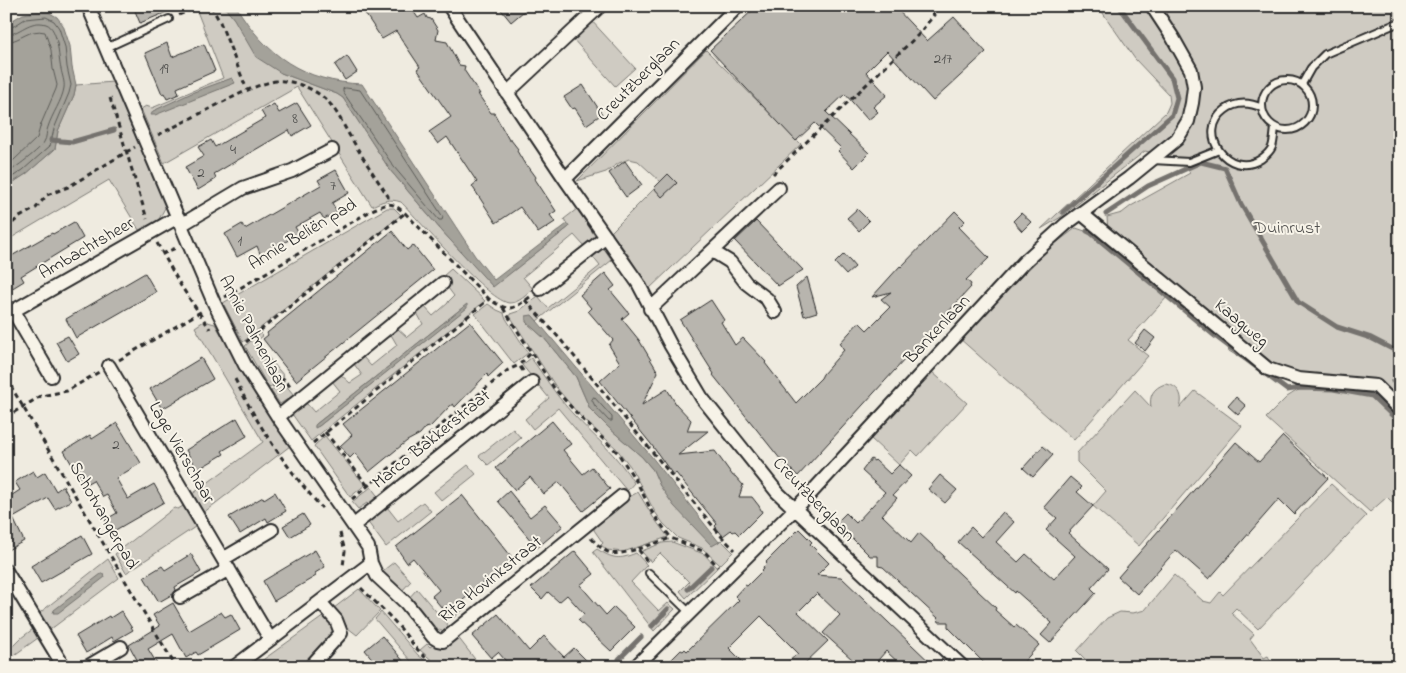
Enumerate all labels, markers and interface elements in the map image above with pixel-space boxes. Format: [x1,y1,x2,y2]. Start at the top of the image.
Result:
street label: Creutzberglaan [591,32,688,129]
house number: 217 [934,48,952,70]
house number: 19 [159,58,169,80]
house number: 8 [292,108,298,130]
house number: 4 [230,139,236,161]
house number: 2 [197,162,205,184]
house number: 7 [330,175,336,197]
street label: Annie Beliën pad [244,192,362,278]
street label: Ambachtsheer [34,211,140,287]
park label: Duinrust [1253,216,1320,242]
house number: 1 [238,230,243,252]
street label: Annie Palmenlaan [211,271,295,397]
street label: Bankenlaan [898,289,977,371]
street label: Kaagweg [1207,293,1274,355]
street label: Marco Bakkerstraat [367,384,497,496]
street label: Lage Vierschaar [140,397,221,510]
house number: 2 [112,434,120,456]
street label: Creutzberglaan [765,452,860,549]
street label: Schotvangerpad [61,457,144,575]
street label: Rita Hovinkstraat [434,530,548,630]

